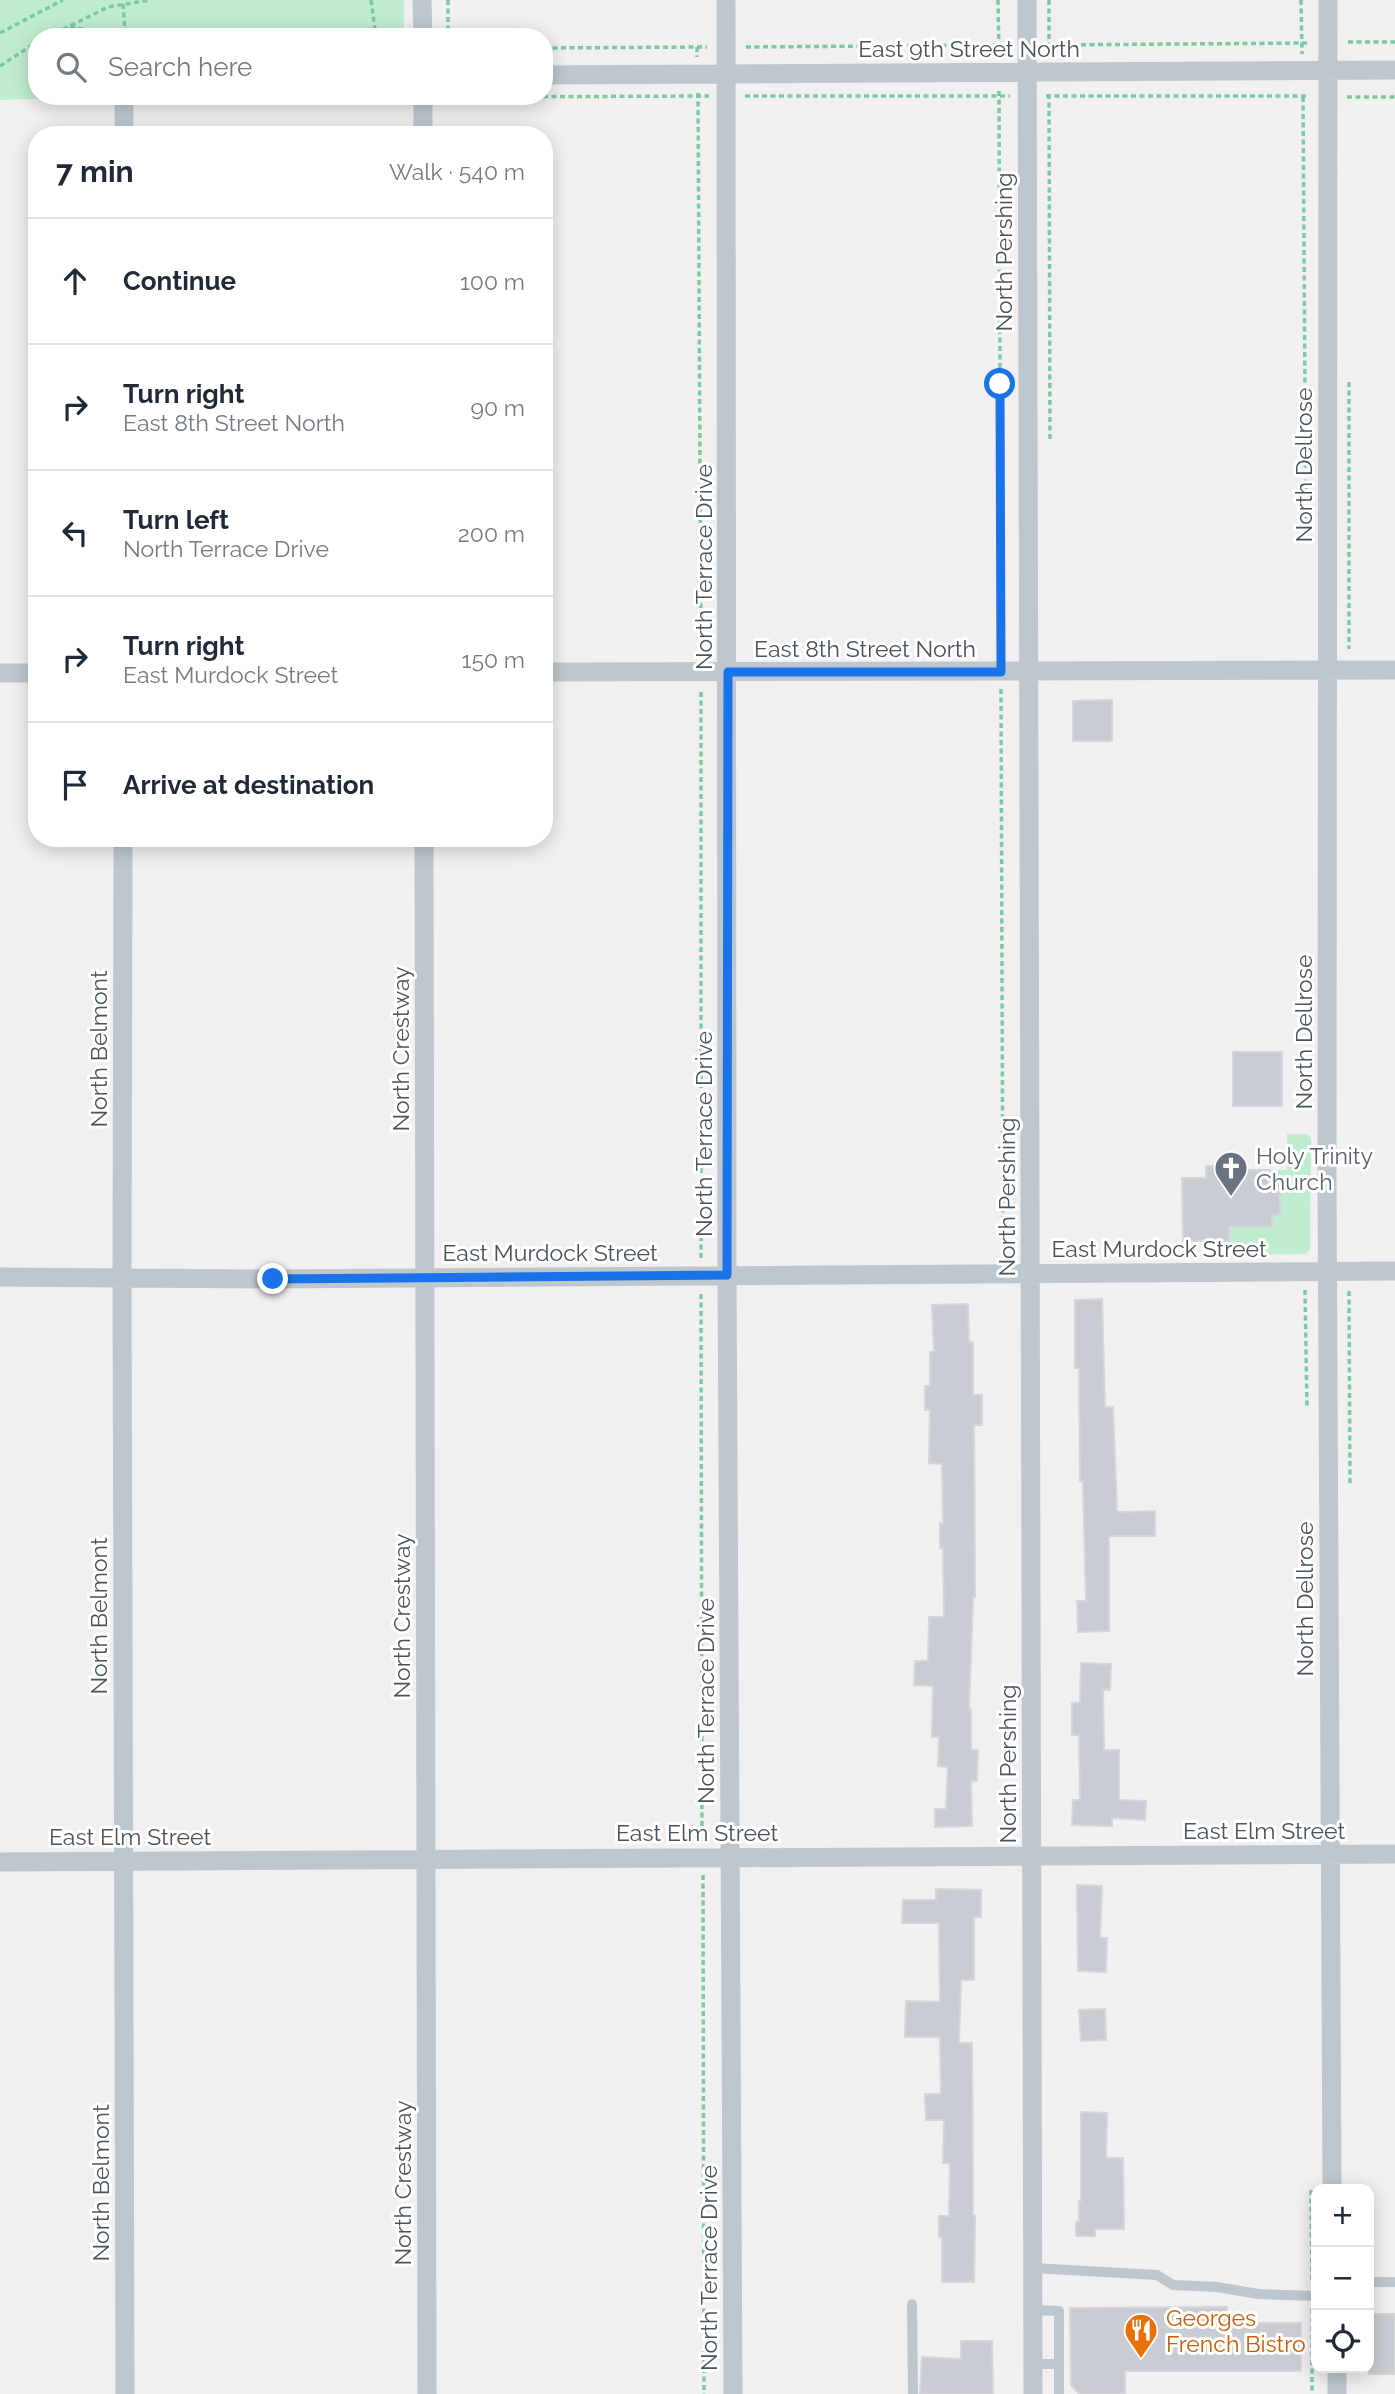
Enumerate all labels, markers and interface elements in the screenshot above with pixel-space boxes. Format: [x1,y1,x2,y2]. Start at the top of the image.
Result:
search box [28,28,553,105]
street label: East 9th Street North [858,35,1080,62]
icon: search [52,48,90,86]
text: Search here [108,52,252,82]
text: 7 min [56,154,134,189]
text: Walk · 540 m [389,158,525,185]
street label: North Pershing [990,172,1017,332]
icon: ahead [56,262,94,300]
text: Continue [123,266,236,296]
text: 100 m [460,268,525,295]
route start [984,368,1015,399]
text: Turn right [123,379,244,409]
icon: right [56,388,94,426]
street label: North Dellrose [1290,388,1317,542]
text: 90 m [470,394,525,421]
text: East 8th Street North [123,409,345,436]
street label: North Terrace Drive [690,464,717,670]
text: Turn left [123,505,229,535]
icon: left [56,514,94,552]
text: 200 m [458,520,525,547]
text: North Terrace Drive [123,535,329,562]
text: Turn right [123,631,244,661]
street label: East 8th Street North [754,635,976,662]
icon: right [56,640,94,678]
text: 150 m [462,646,525,673]
text: East Murdock Street [123,661,338,688]
icon: arrive [56,766,94,804]
text: Arrive at destination [123,770,374,800]
street label: North Dellrose [1290,955,1317,1109]
street label: North Crestway [387,966,414,1132]
street label: North Belmont [85,970,112,1128]
street label: North Terrace Drive [690,1031,717,1237]
street label: North Pershing [993,1117,1020,1277]
place label: Holy Trinity Church [1256,1142,1373,1195]
church icon: Holy Trinity Church [1212,1149,1250,1198]
street label: East Murdock Street [1051,1235,1267,1262]
street label: East Murdock Street [442,1239,658,1266]
route end [257,1263,288,1294]
street label: North Dellrose [1291,1522,1318,1676]
street label: North Crestway [388,1533,415,1699]
street label: North Belmont [85,1537,112,1695]
street label: North Terrace Drive [692,1598,719,1804]
street label: North Pershing [994,1684,1021,1844]
street label: East Elm Street [1183,1817,1345,1844]
street label: East Elm Street [616,1819,778,1846]
street label: East Elm Street [49,1823,211,1850]
street label: North Crestway [389,2100,416,2266]
street label: North Belmont [87,2104,114,2262]
street label: North Terrace Drive [695,2165,722,2371]
map controls [1311,2184,1374,2373]
button: + [1311,2184,1374,2247]
button: − [1311,2247,1374,2310]
place label: Georges French Bistro [1166,2304,1306,2357]
button: locate [1311,2310,1374,2373]
restaurant icon: Georges French Bistro [1122,2311,1160,2360]

